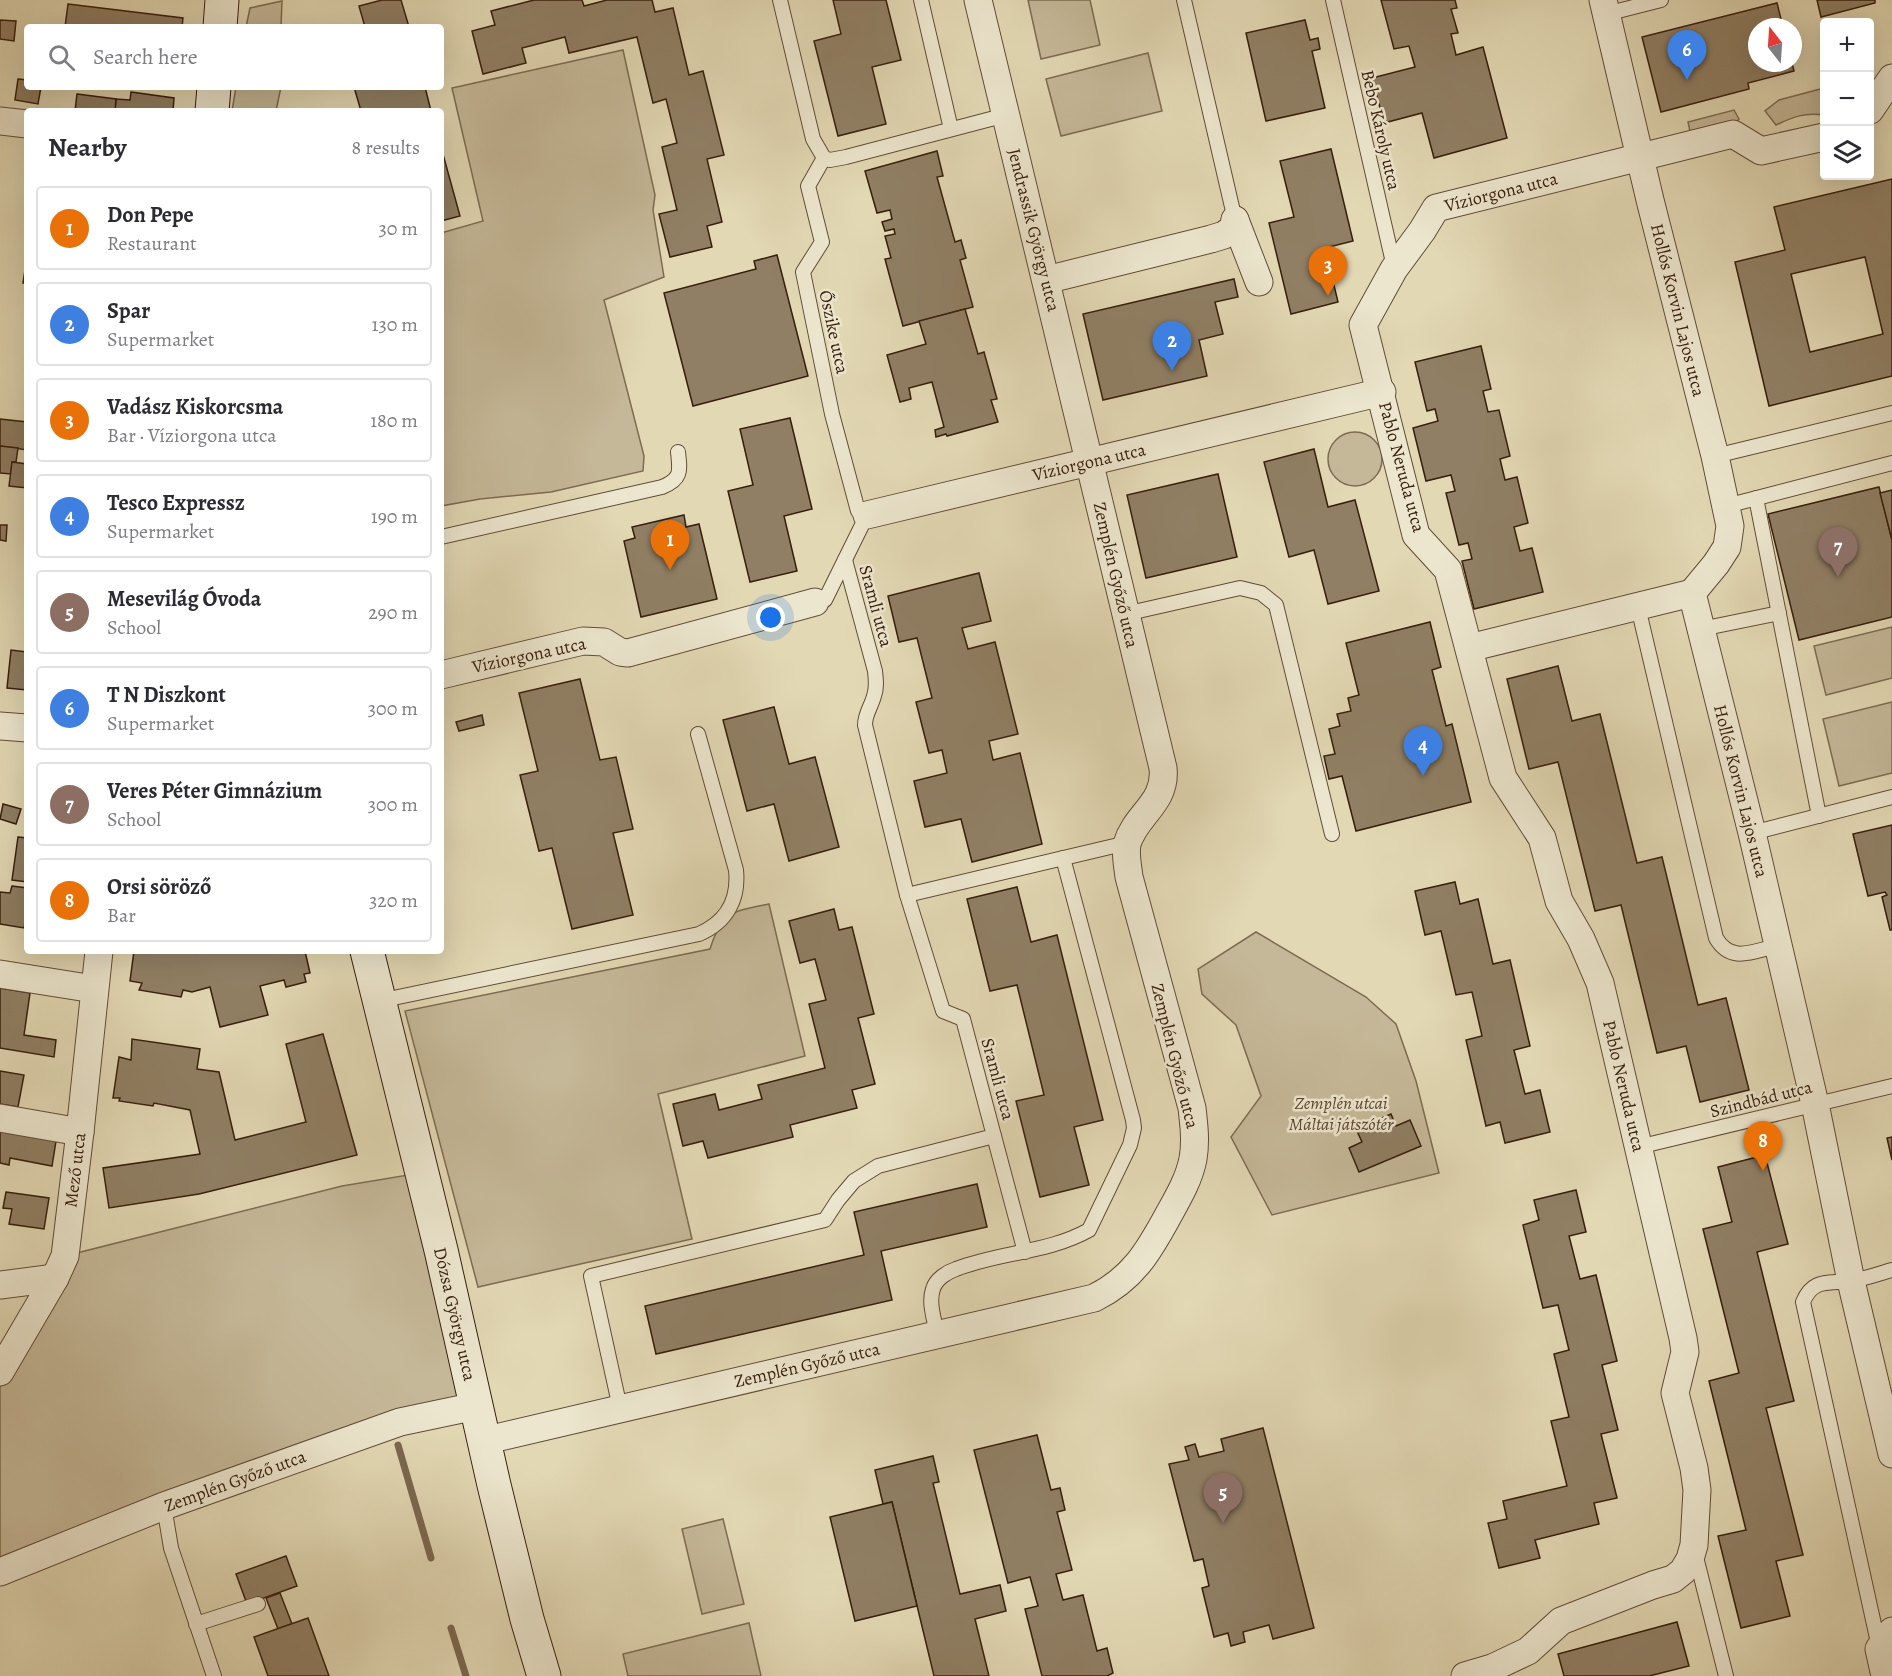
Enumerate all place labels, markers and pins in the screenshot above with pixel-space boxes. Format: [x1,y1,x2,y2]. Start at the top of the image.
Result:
pin: 6 [1668,31,1706,80]
pin: 3 [1308,246,1348,296]
pin: 2 [1152,322,1192,371]
pin: 1 [650,520,690,570]
pin: 7 [1818,528,1858,577]
pin: 4 [1404,726,1442,776]
pin: 8 [1744,1122,1782,1171]
pin: 5 [1204,1474,1242,1523]

